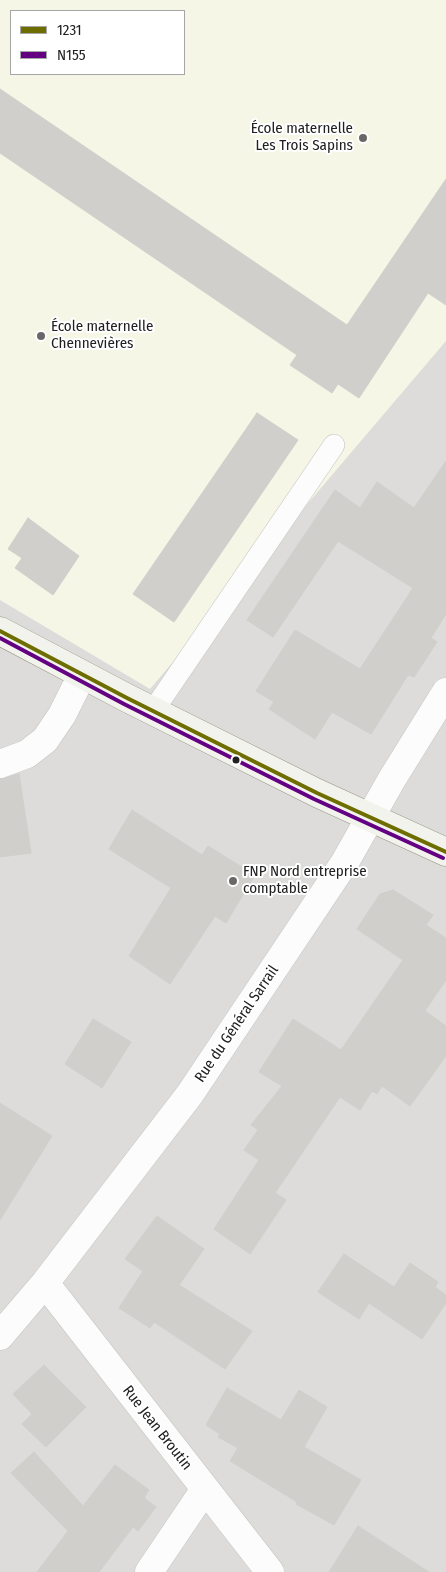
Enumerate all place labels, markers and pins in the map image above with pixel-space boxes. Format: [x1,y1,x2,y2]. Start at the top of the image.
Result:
place label: École maternelle Les Trois Sapins [251,120,353,155]
marker: École maternelle Les Trois Sapins [357,132,369,144]
place label: École maternelle Chennevières [51,318,153,353]
marker: École maternelle Chennevières [35,330,47,342]
unlabelled marker [231,755,241,765]
place label: FNP Nord entreprise comptable [243,863,367,898]
marker: FNP Nord entreprise comptable [227,875,239,887]

